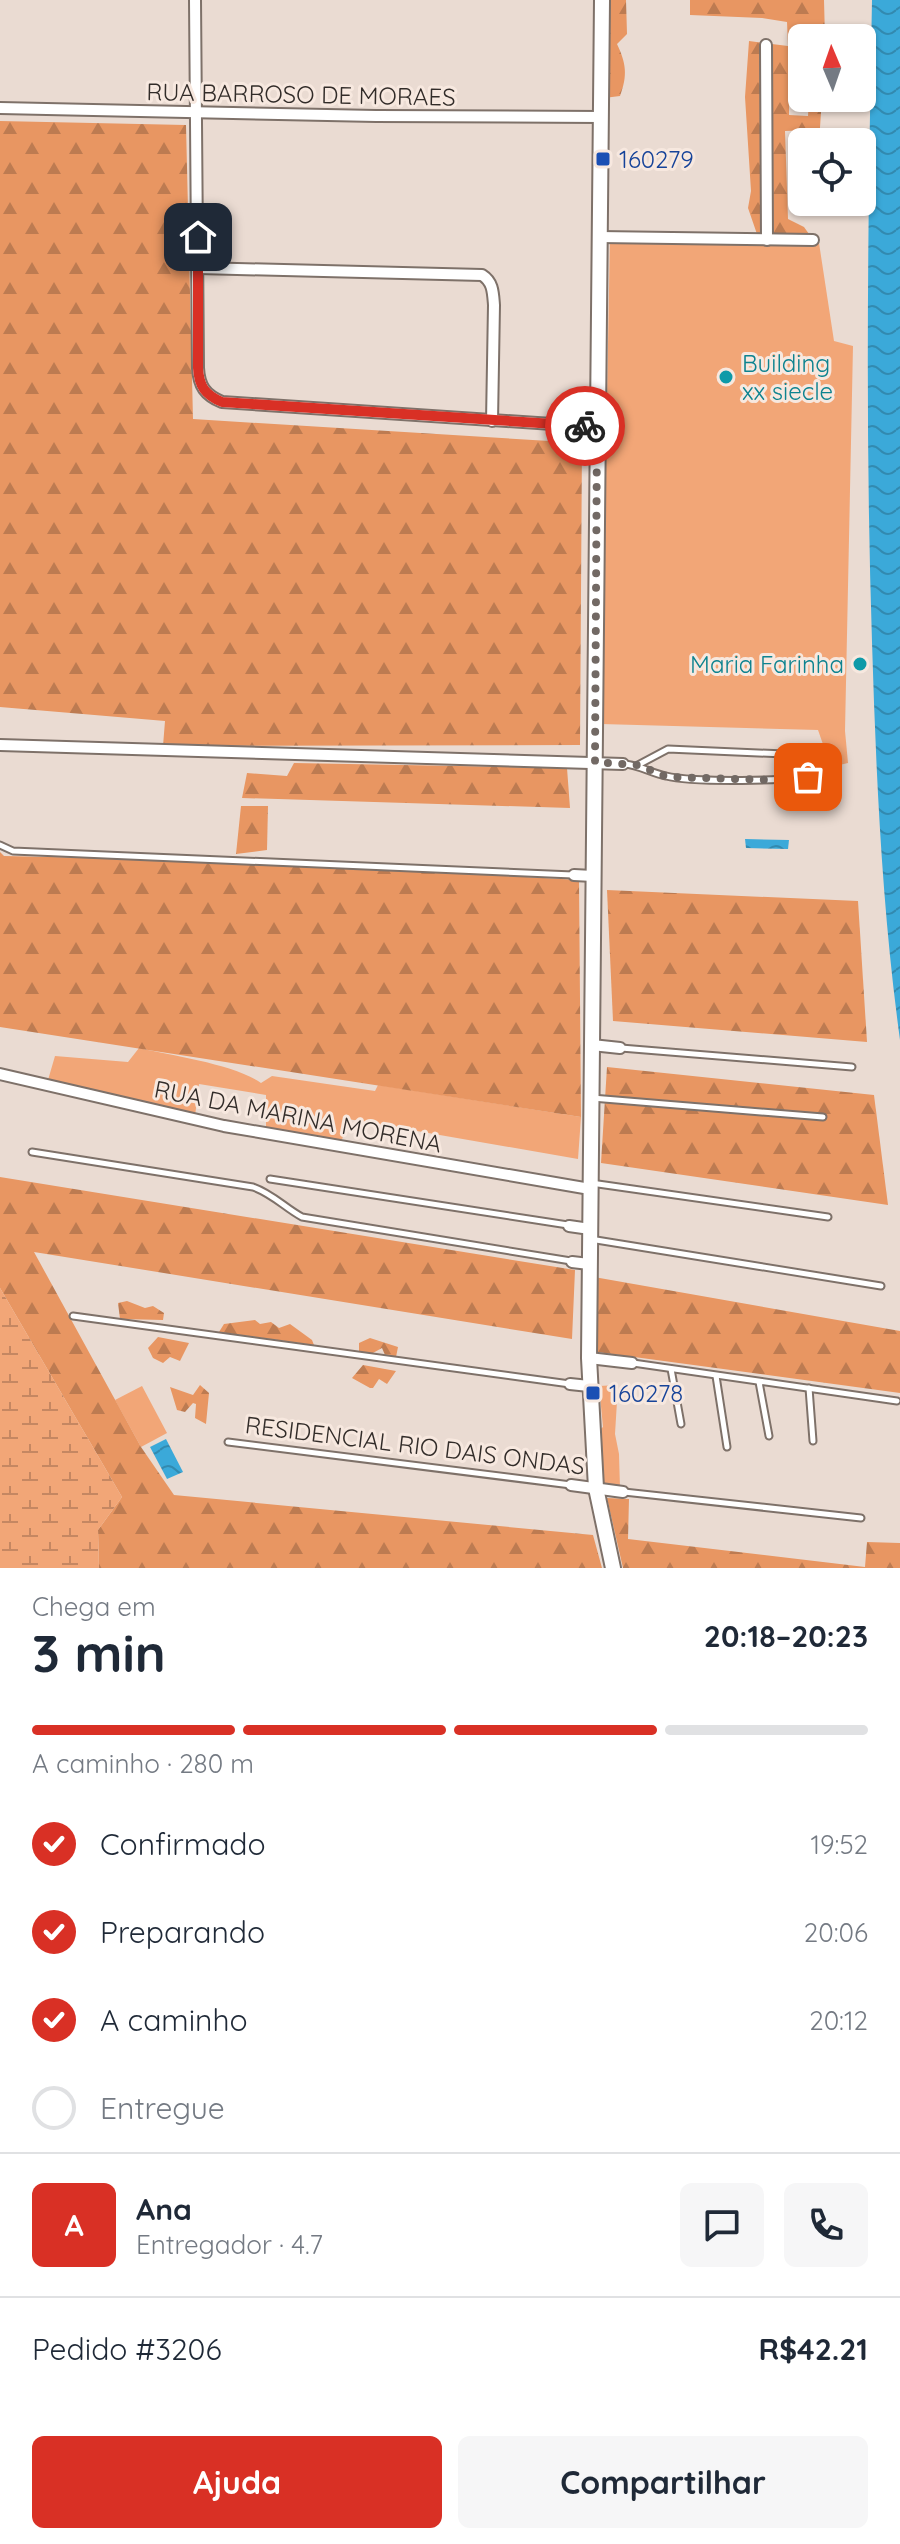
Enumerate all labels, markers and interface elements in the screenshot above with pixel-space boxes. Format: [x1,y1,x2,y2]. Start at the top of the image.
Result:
north arrow [788,24,876,112]
map controls [788,24,876,216]
street label: RUA BARROSO DE MORAES [146,76,456,112]
button: locate [788,128,876,216]
place label: 160279 [619,144,694,174]
marker: 160279 [594,150,612,168]
pin [164,203,232,271]
icon: home [176,215,220,259]
place label: Building xx siecle [742,348,833,406]
marker: Building xx siecle [717,368,735,386]
courier [545,386,625,466]
icon: bike [563,404,607,448]
place label: Maria Farinha [690,649,844,679]
marker: Maria Farinha [851,655,869,673]
pin [774,743,842,811]
icon: bag [786,755,830,799]
street label: RUA DA MARINA MORENA [152,1073,444,1159]
place label: 160278 [609,1378,683,1408]
marker: 160278 [584,1384,602,1402]
street label: RESIDENCIAL RIO DAIS ONDAS [244,1409,586,1481]
text: Chega em [32,1590,156,1623]
text: 20:18–20:23 [704,1617,868,1655]
text: 3 min [32,1620,166,1685]
text: A caminho · 280 m [32,1747,254,1780]
icon: check [32,1822,76,1866]
text: Confirmado [100,1825,266,1863]
text: 19:52 [810,1828,868,1861]
icon: check [32,1910,76,1954]
text: Preparando [100,1913,265,1951]
text: 20:06 [804,1916,868,1949]
icon: check [32,1998,76,2042]
text: A caminho [100,2001,248,2039]
text: 20:12 [809,2004,868,2037]
text: Entregue [100,2089,225,2127]
button: chat [680,2183,764,2267]
button: phone [784,2183,868,2267]
text: Ana [136,2190,192,2228]
text: A [64,2206,84,2244]
text: Entregador · 4.7 [136,2228,323,2261]
text: Pedido #3206 [32,2330,222,2368]
text: R$42.21 [759,2330,868,2368]
button: Ajuda [32,2436,442,2528]
button: Compartilhar [458,2436,868,2528]

